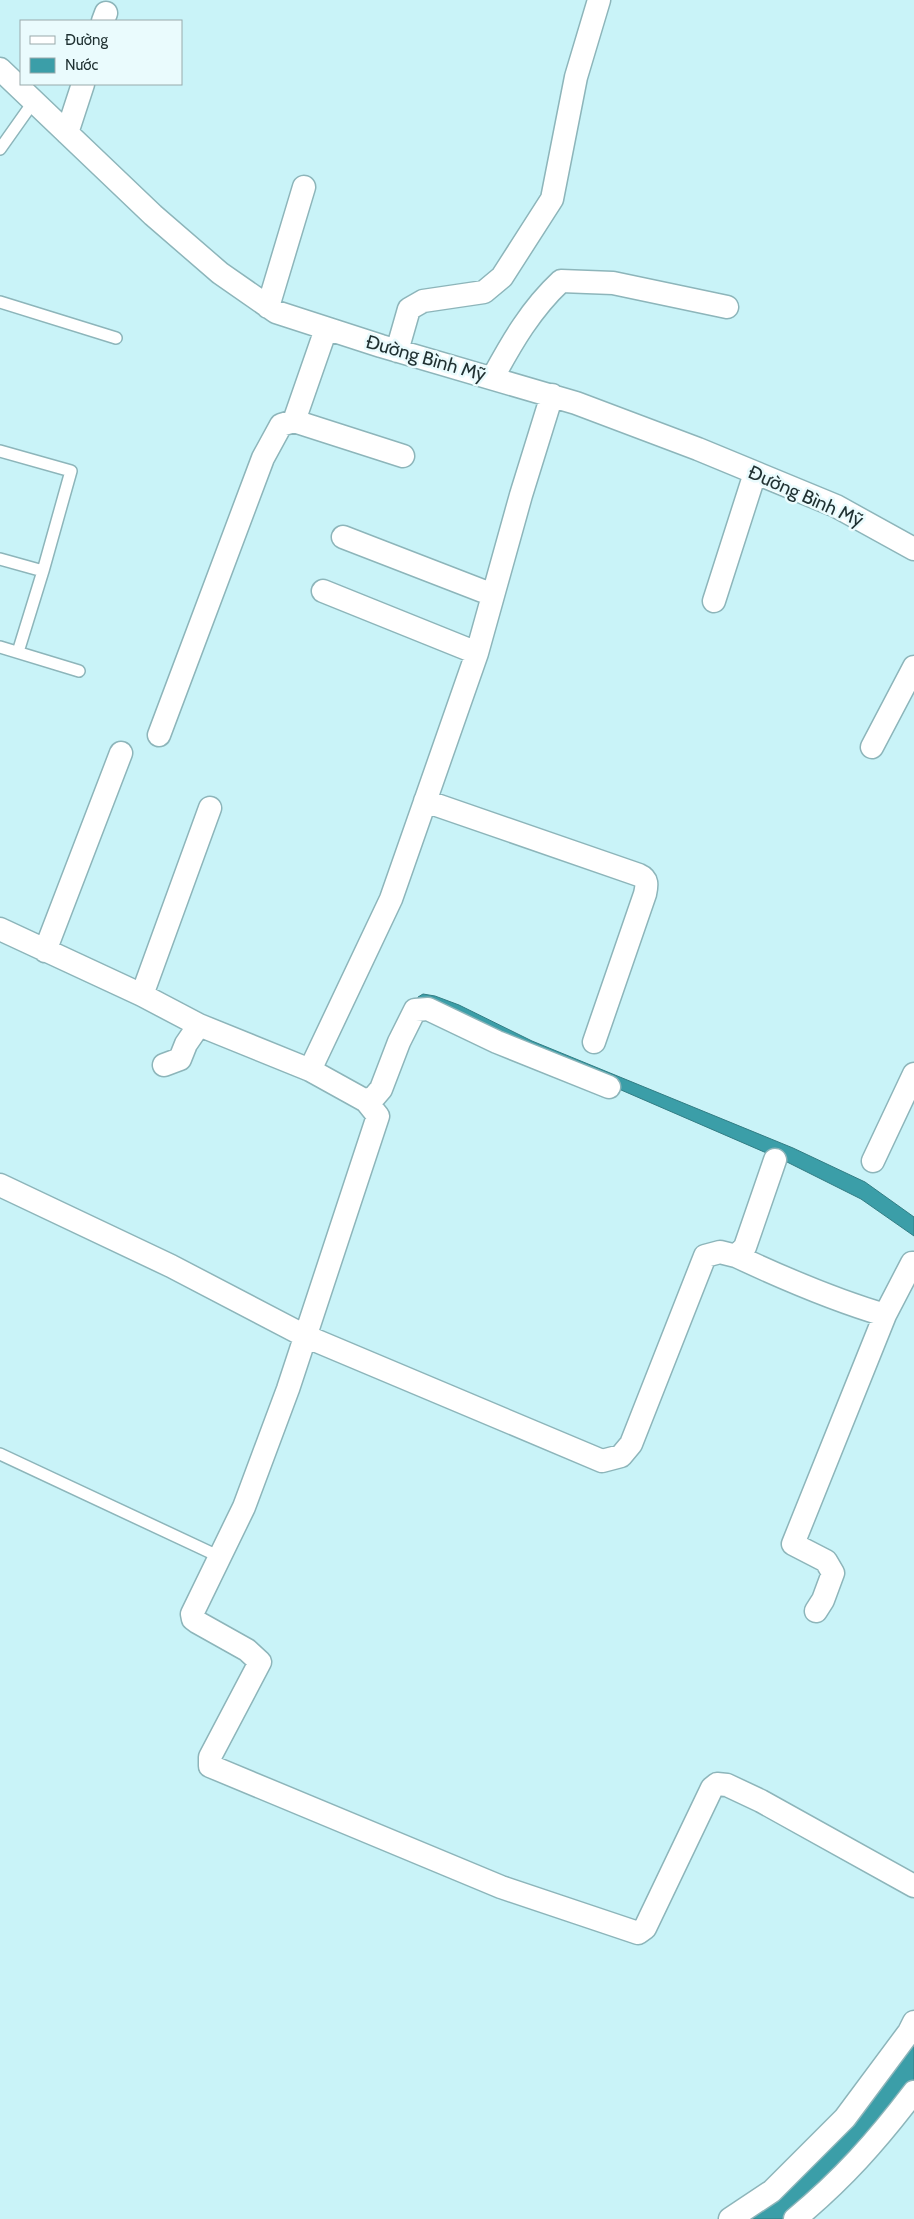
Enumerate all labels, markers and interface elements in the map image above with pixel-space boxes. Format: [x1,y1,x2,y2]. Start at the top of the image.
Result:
legend [20,20,182,85]
text: Đường [65,31,108,49]
text: Nước [65,56,99,74]
street label: Đường Bình Mỹ [363,330,489,386]
street label: Đường Bình Mỹ [745,460,868,532]

